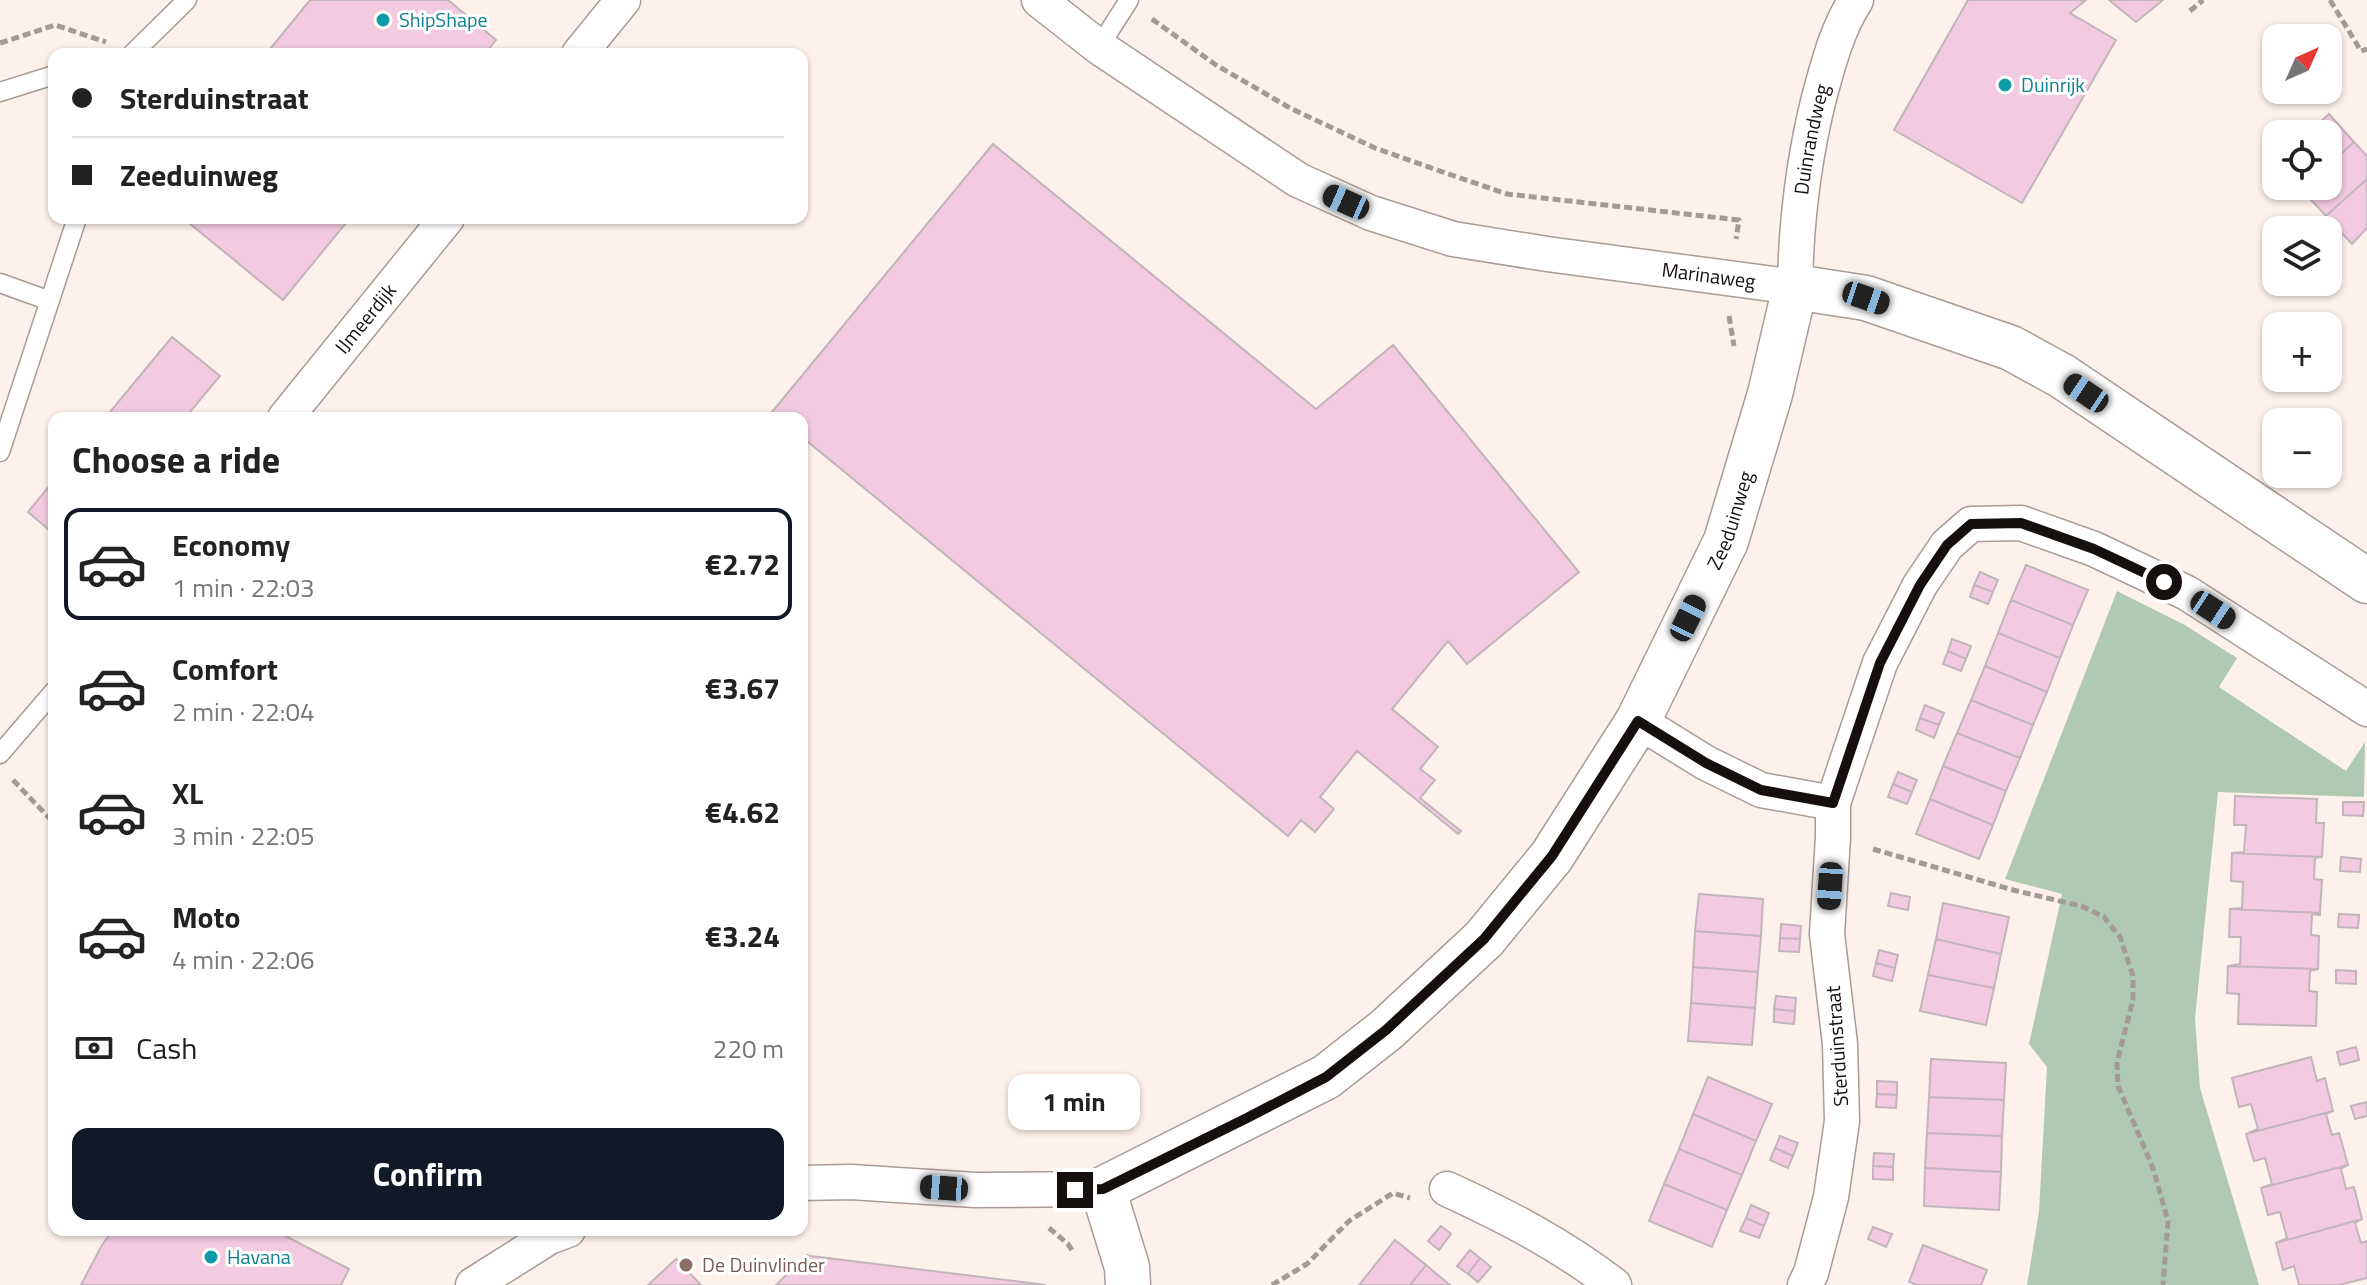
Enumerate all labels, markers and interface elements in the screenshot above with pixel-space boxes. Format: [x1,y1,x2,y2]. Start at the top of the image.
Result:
place label: ShipShape [399,4,488,35]
marker: ShipShape [374,11,392,29]
north arrow [2262,24,2342,104]
map controls [2262,24,2342,488]
place label: Duinrijk [2021,69,2085,100]
text: Sterduinstraat [120,75,309,121]
marker: Duinrijk [1996,76,2014,94]
street label: Duinrandweg [1785,80,1837,196]
button: locate [2262,120,2342,200]
text: Zeeduinweg [120,152,278,198]
car [1319,181,1373,223]
button: layers [2262,216,2342,296]
street label: Marinaweg [1660,253,1758,297]
street label: IJmeerdijk [327,276,404,360]
car [1839,279,1893,317]
button: + [2262,312,2342,392]
car [2059,370,2113,416]
button: − [2262,408,2342,488]
text: Choose a ride [72,432,280,487]
street label: Zeeduinweg [1698,467,1761,575]
text: Economy [172,522,290,568]
icon: car [76,528,148,600]
text: €2.72 [705,541,780,587]
route start [2146,564,2182,600]
text: 1 min · 22:03 [172,568,315,607]
car [2186,587,2240,633]
car [1667,591,1709,645]
text: Comfort [172,646,278,692]
icon: car [76,652,148,724]
text: €3.67 [705,665,780,711]
text: 2 min · 22:04 [172,692,315,731]
text: XL [172,770,203,816]
icon: car [76,776,148,848]
text: €4.62 [705,789,780,835]
text: 3 min · 22:05 [172,816,315,855]
car [1816,861,1844,911]
text: Moto [172,894,240,940]
icon: car [76,900,148,972]
text: €3.24 [705,913,780,959]
text: 4 min · 22:06 [172,940,315,979]
street label: Sterduinstraat [1817,985,1856,1107]
text: Cash [136,1025,197,1071]
icon: cash [72,1026,116,1070]
text: 220 m [713,1029,784,1068]
callout: 1 min [1009,1074,1141,1130]
text: 1 min [1042,1082,1106,1121]
button: Confirm [72,1128,784,1220]
route end [1057,1172,1093,1208]
car [919,1174,969,1202]
place label: Havana [227,1241,291,1272]
marker: Havana [202,1248,220,1266]
place label: De Duinvlinder [702,1249,825,1280]
marker: De Duinvlinder [677,1256,695,1274]

